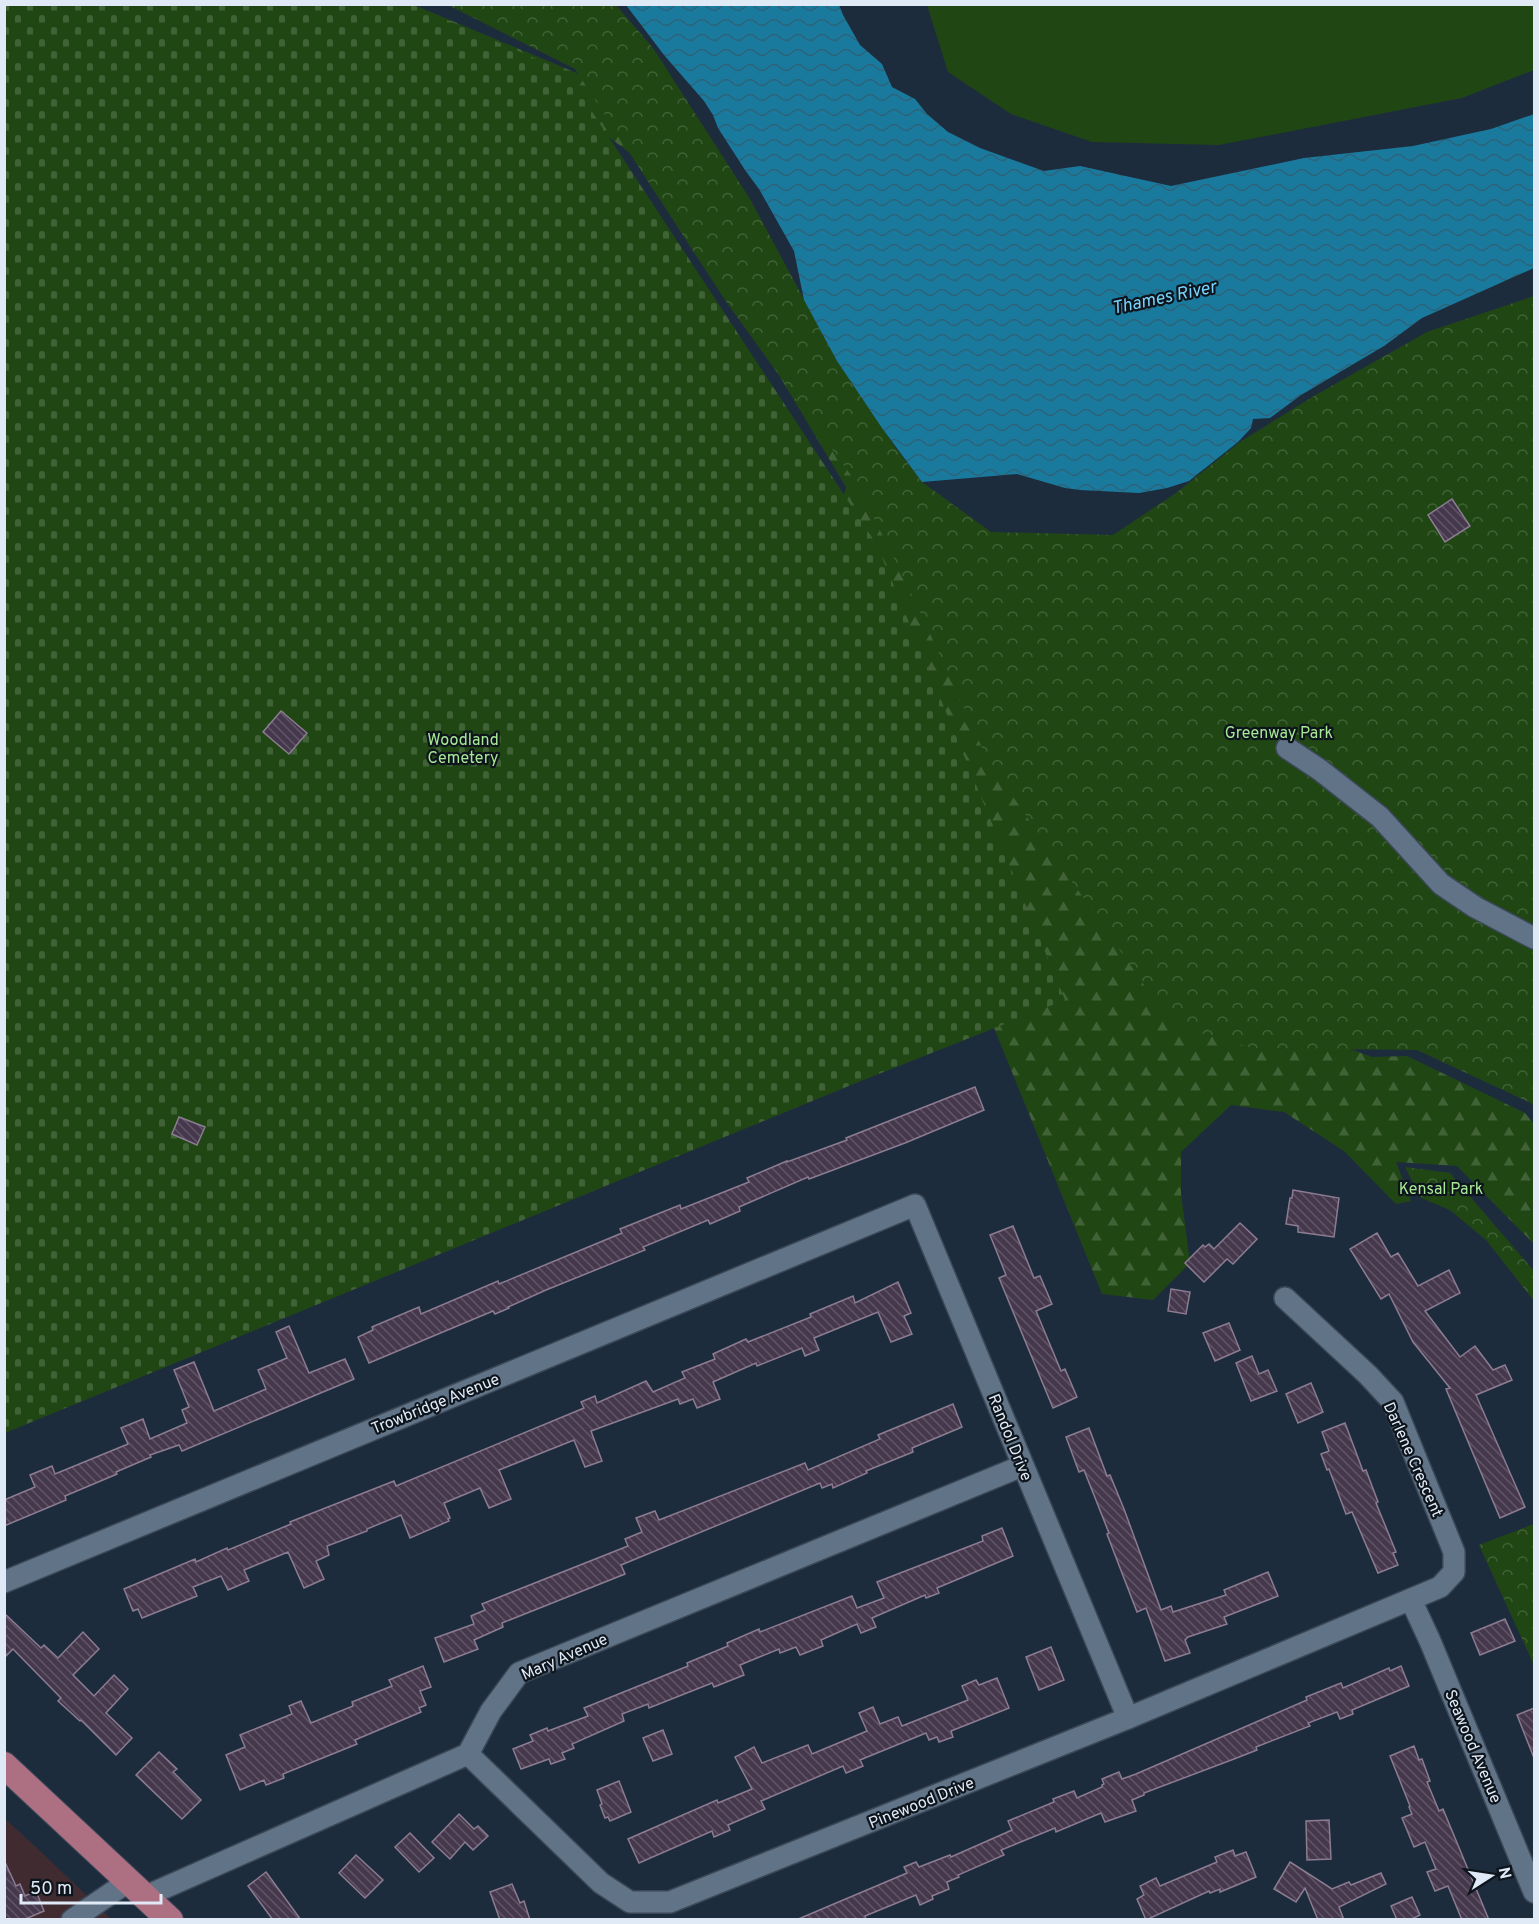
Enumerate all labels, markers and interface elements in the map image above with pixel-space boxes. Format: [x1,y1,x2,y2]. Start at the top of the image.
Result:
water label: Thames River [1110,276,1221,321]
park label: Greenway Park [1225,724,1333,744]
park label: Woodland Cemetery [427,731,499,769]
park label: Kensal Park [1399,1180,1483,1200]
street label: Trowbridge Avenue [369,1370,503,1440]
street label: Randol Drive [983,1391,1036,1484]
street label: Darlene Crescent [1378,1399,1446,1520]
street label: Mary Avenue [519,1630,611,1686]
street label: Seawood Avenue [1439,1687,1505,1807]
street label: Pinewood Drive [866,1774,977,1834]
north arrow [1461,1846,1521,1906]
text: N [1493,1866,1515,1881]
scale bar [21,1867,160,1905]
text: 50 m [30,1878,72,1901]

